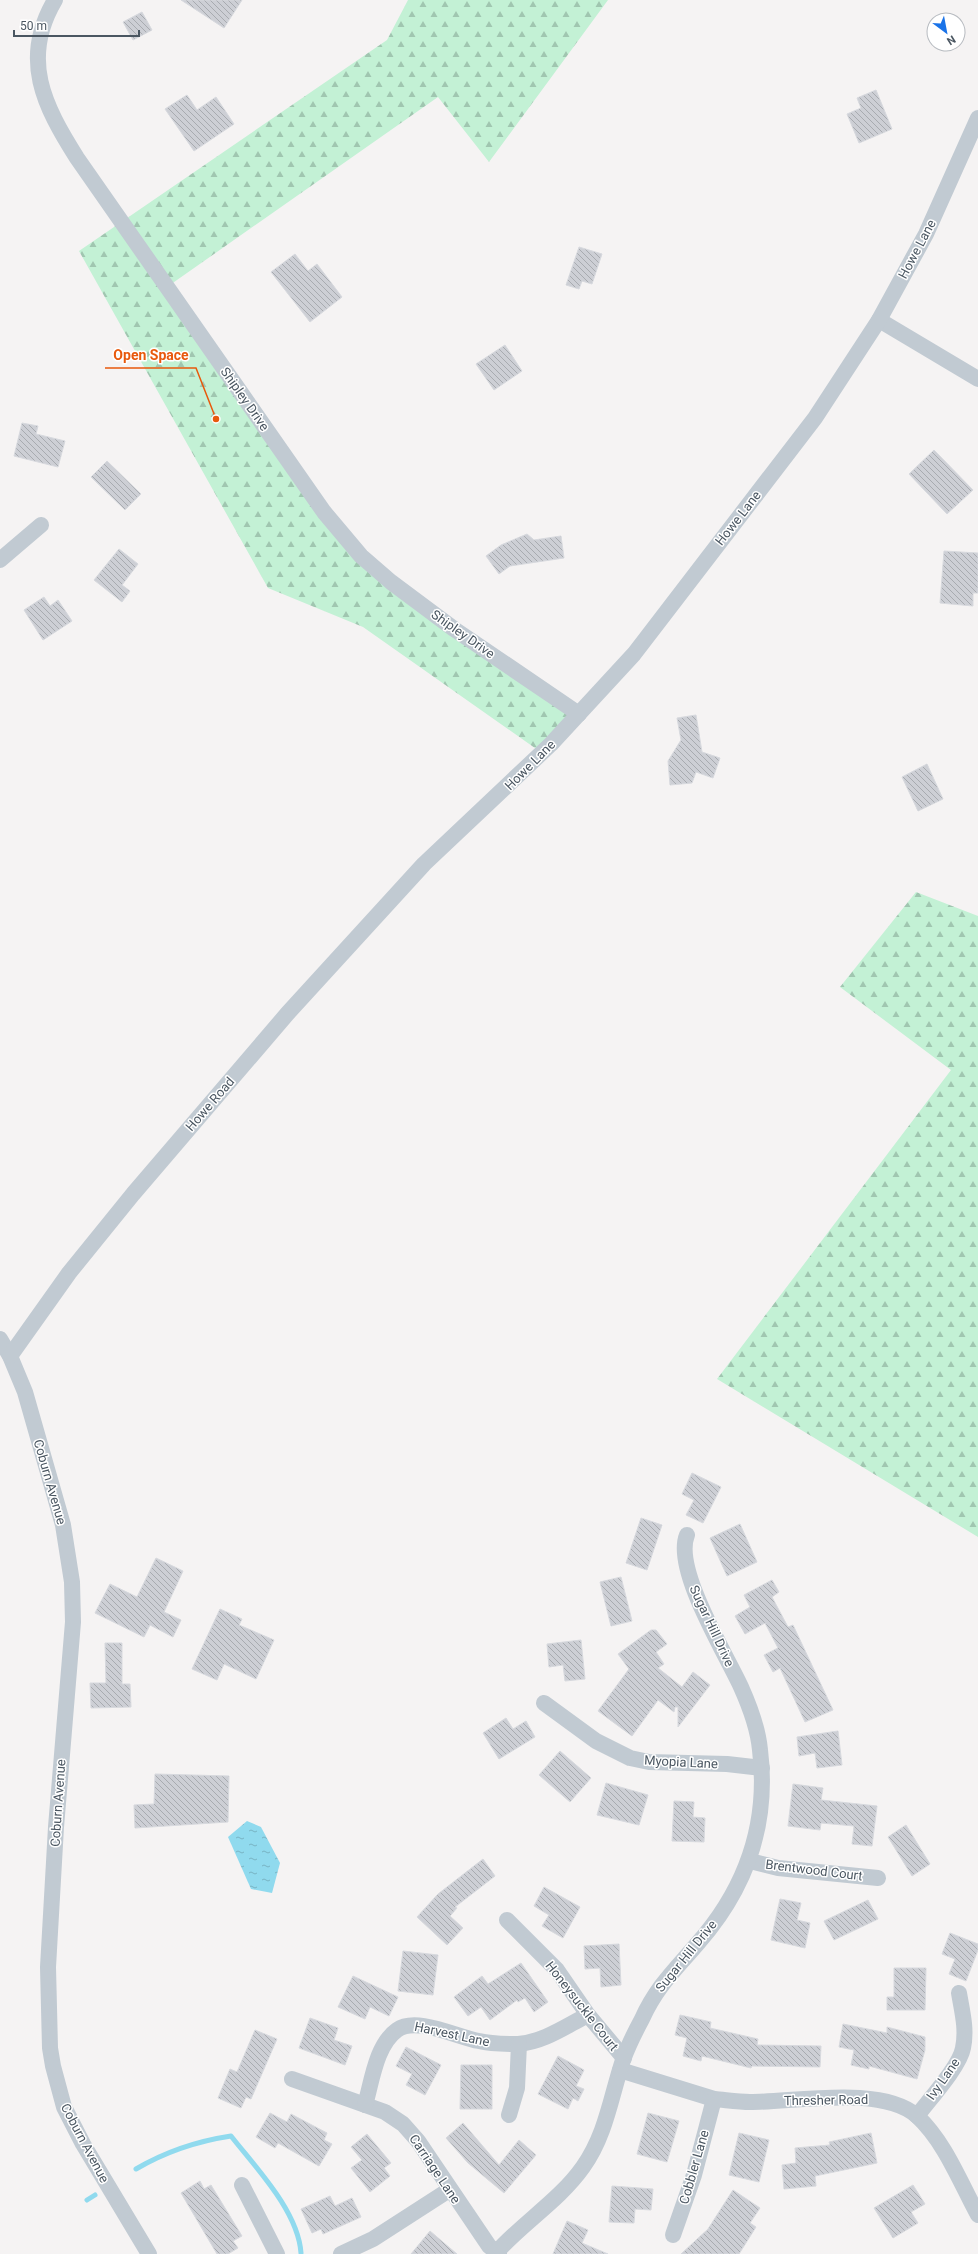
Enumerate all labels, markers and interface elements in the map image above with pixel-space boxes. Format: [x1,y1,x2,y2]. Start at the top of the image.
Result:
scale bar [14,12,139,38]
north arrow [926,12,966,52]
text: 50 m [20,19,47,33]
text: N [944,32,958,48]
street label: Howe Lane [895,217,939,281]
callout: Open Space [105,342,196,368]
text: Open Space [113,347,189,363]
street label: Shipley Drive [218,364,272,434]
street label: Howe Lane [712,488,764,548]
street label: Shipley Drive [428,607,498,661]
street label: Howe Lane [502,737,558,793]
street label: Howe Road [183,1074,237,1134]
street label: Coburn Avenue [31,1438,69,1526]
street label: Sugar Hill Drive [687,1583,737,1669]
street label: Myopia Lane [644,1753,718,1771]
street label: Coburn Avenue [47,1759,69,1847]
street label: Brentwood Court [765,1857,863,1883]
street label: Sugar Hill Drive [652,1917,720,1995]
street label: Honeysuckle Court [542,1958,622,2054]
street label: Harvest Lane [413,2019,491,2049]
street label: Ivy Lane [923,2055,963,2103]
street label: Thresher Road [784,2092,868,2108]
street label: Coburn Avenue [58,2101,112,2185]
street label: Cobbler Lane [676,2128,712,2206]
street label: Carriage Lane [406,2132,464,2207]

